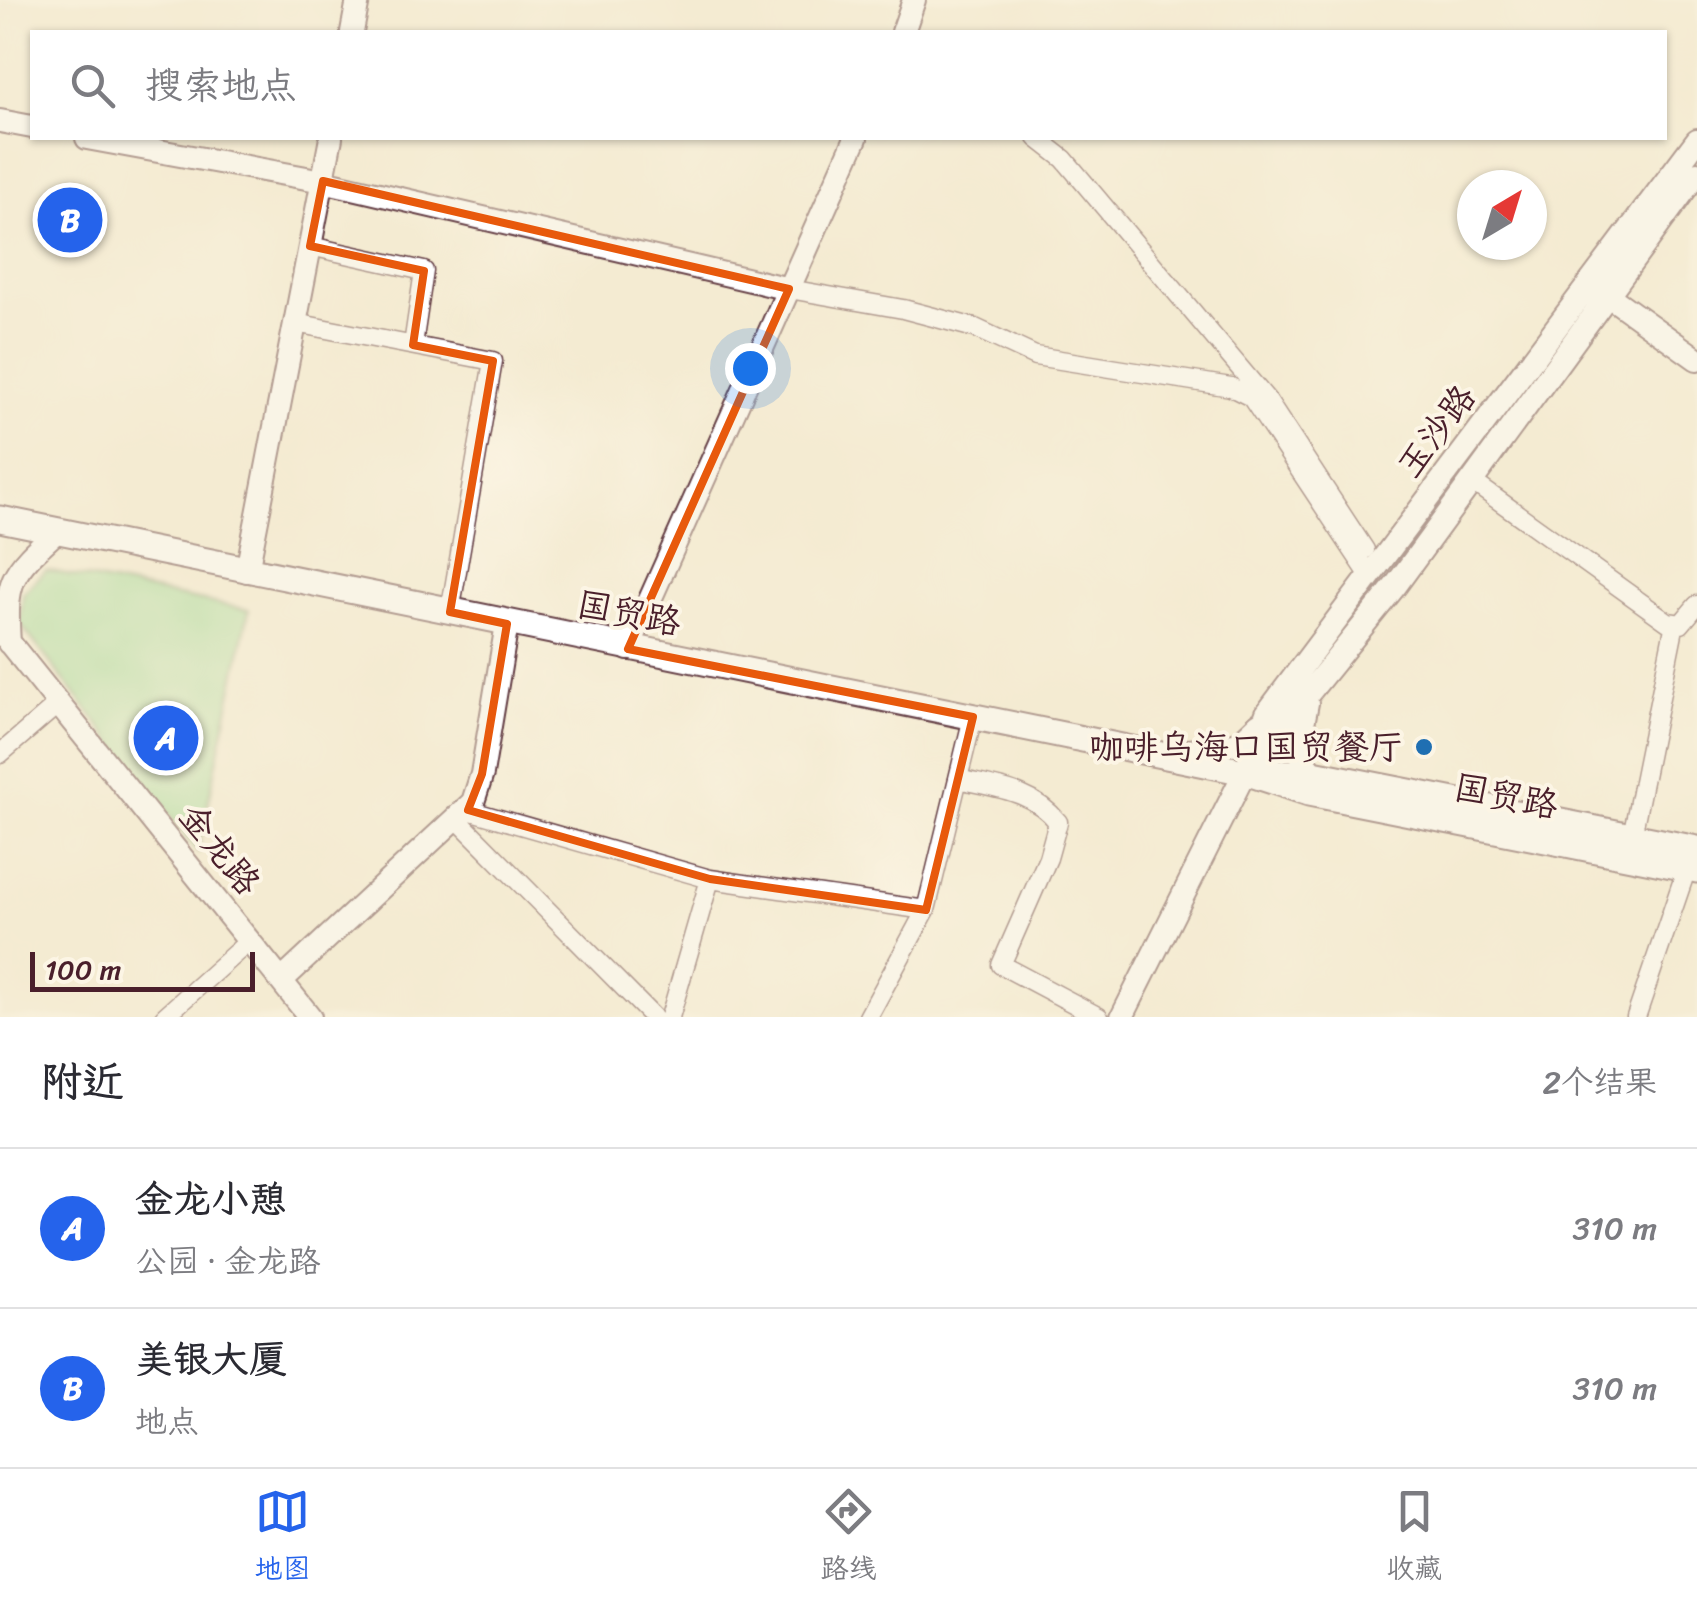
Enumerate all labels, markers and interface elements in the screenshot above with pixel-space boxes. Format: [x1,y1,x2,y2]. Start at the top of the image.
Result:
search box [30,30,1667,140]
text: 搜索地点 [145,52,297,119]
icon: search [65,58,120,113]
north arrow [1457,170,1547,260]
pin: B [38,182,102,258]
your location [725,343,776,394]
street label: 玉沙路 [1380,370,1492,492]
street label: 国贸路 [572,573,686,653]
pin: A [134,700,198,776]
place label: 咖啡乌海口国贸餐厅 [1089,716,1404,778]
marker: 咖啡乌海口国贸餐厅 [1413,736,1435,758]
street label: 国贸路 [1449,756,1563,836]
street label: 金龙路 [163,789,277,909]
text: 100 m [45,945,121,994]
scale bar [30,947,255,991]
text: 附近 [40,1045,124,1119]
text: 2个结果 [1543,1054,1657,1111]
text: 金龙小憩 [135,1166,287,1233]
text: A [62,1200,83,1257]
text: 310 m [1573,1200,1657,1257]
text: 公园 · 金龙路 [135,1233,320,1290]
text: 美银大厦 [135,1326,287,1393]
text: B [62,1360,83,1417]
text: 310 m [1573,1360,1657,1417]
text: 地点 [135,1393,199,1450]
tab: 地图 [255,1484,311,1593]
tab: 路线 [820,1484,876,1593]
tab: 收藏 [1386,1484,1442,1593]

